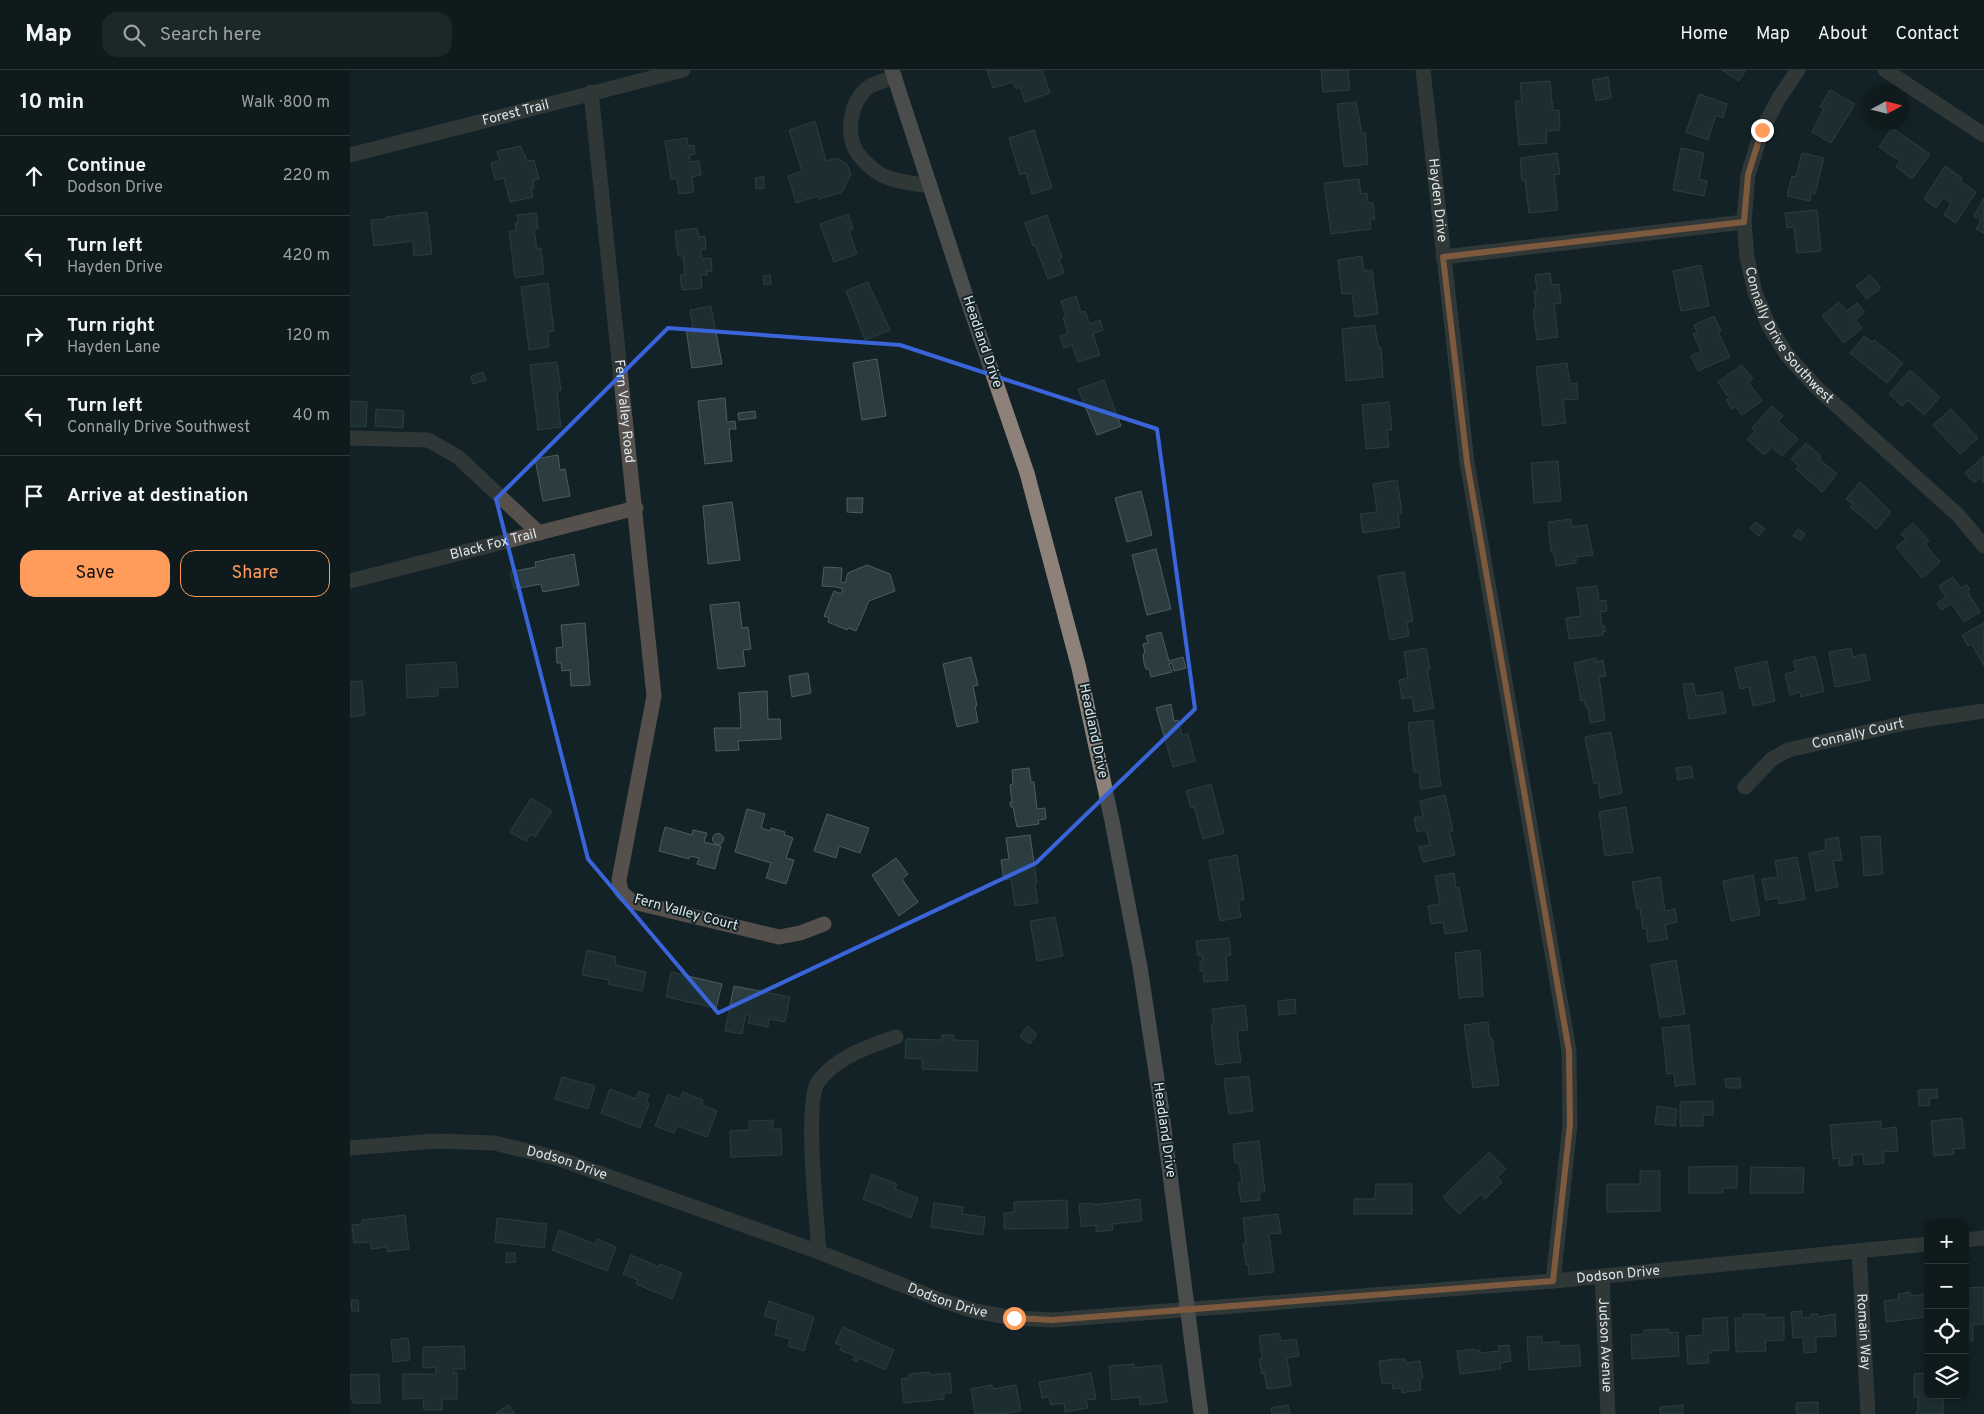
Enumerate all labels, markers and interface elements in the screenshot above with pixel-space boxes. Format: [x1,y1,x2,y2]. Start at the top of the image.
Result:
search box [102,12,452,57]
text: Map [25,20,72,50]
icon: search [120,21,148,49]
text: Search here [160,23,261,47]
text: Home [1680,23,1728,46]
text: Map [1756,23,1790,46]
text: About [1818,23,1867,46]
text: Contact [1895,23,1959,46]
north arrow [1864,85,1909,130]
text: 10 min [20,89,84,116]
text: Walk · 800 m [241,93,330,113]
street label: Forest Trail [481,96,551,129]
route end [1751,119,1774,142]
text: Continue [67,154,146,178]
street label: Hayden Drive [1424,157,1451,243]
icon: ahead [20,162,48,190]
text: 220 m [283,166,330,186]
text: Dodson Drive [67,178,163,198]
text: Turn left [67,234,143,258]
icon: left [20,242,48,270]
text: 420 m [283,246,330,266]
text: Hayden Drive [67,258,163,278]
street label: Connally Drive Southwest [1741,265,1837,407]
street label: Headland Drive [958,294,1006,390]
text: Turn right [67,314,155,338]
icon: right [20,322,48,350]
text: 120 m [287,326,330,346]
text: Hayden Lane [67,338,160,358]
street label: Fern Valley Road [610,359,638,464]
text: Turn left [67,394,143,418]
icon: left [20,402,48,430]
text: 40 m [292,406,330,426]
text: Connally Drive Southwest [67,418,250,438]
icon: arrive [20,482,48,510]
text: Arrive at destination [67,484,248,508]
street label: Black Fox Trail [448,525,539,564]
button: Save [20,550,170,597]
button: Share [180,550,330,597]
street label: Headland Drive [1075,682,1111,780]
street label: Connally Court [1810,715,1906,753]
street label: Fern Valley Court [632,891,740,935]
street label: Headland Drive [1149,1081,1179,1179]
street label: Dodson Drive [525,1143,610,1184]
map controls [1924,1219,1969,1399]
button: + [1924,1219,1969,1264]
street label: Dodson Drive [1576,1262,1661,1287]
button: − [1924,1264,1969,1309]
street label: Dodson Drive [905,1279,989,1322]
street label: Romain Way [1853,1293,1874,1371]
street label: Judson Avenue [1594,1297,1616,1393]
route start [1003,1307,1026,1330]
button: locate [1924,1309,1969,1354]
button: layers [1924,1354,1969,1399]

